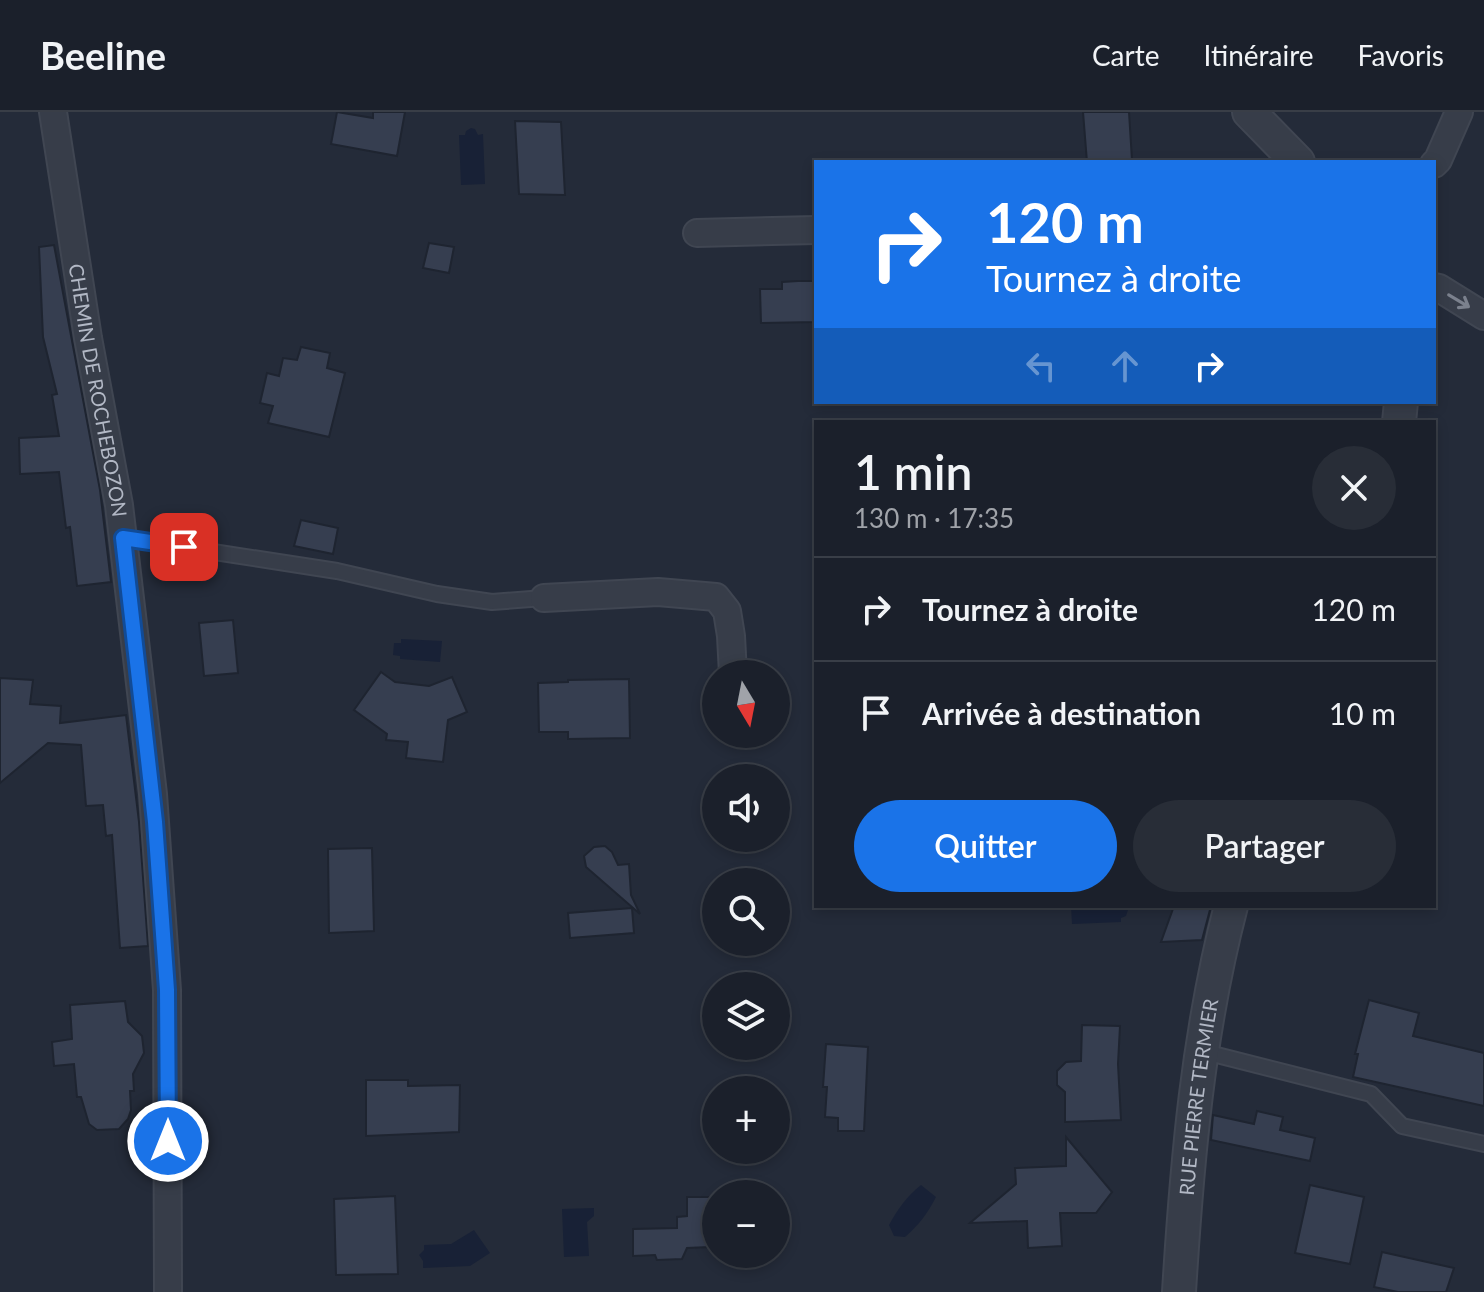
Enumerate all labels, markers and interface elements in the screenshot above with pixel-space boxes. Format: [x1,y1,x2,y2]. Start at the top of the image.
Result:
text: Beeline [40,32,166,78]
text: Carte [1092,38,1159,72]
text: Itinéraire [1203,38,1314,72]
text: Favoris [1358,38,1444,72]
text: 120 m [986,188,1144,255]
icon: right [854,192,958,296]
text: Tournez à droite [986,256,1242,300]
street label: CHEMIN DE ROCHEBOZON [65,262,132,518]
one-way arrow [1447,293,1470,309]
icon: left [1019,344,1063,388]
icon: ahead [1103,344,1147,388]
icon: right [1187,344,1231,388]
text: 1 min [854,443,972,500]
button: close [1312,446,1396,530]
text: 130 m · 17:35 [854,502,1014,534]
pin [150,513,218,581]
icon: arrive [162,525,206,569]
icon: right [854,587,898,631]
text: Tournez à droite [922,591,1138,627]
text: 120 m [1311,591,1396,627]
north arrow [702,660,790,748]
map controls [702,660,790,1268]
icon: arrive [854,691,898,735]
text: Arrivée à destination [922,695,1201,731]
text: 10 m [1329,695,1396,731]
button: sound [702,764,790,852]
button: Quitter [854,800,1117,892]
button: Partager [1133,800,1396,892]
button: search [702,868,790,956]
button: layers [702,972,790,1060]
street label: RUE PIERRE TERMIER [1174,996,1222,1196]
button: + [702,1076,790,1164]
position arrow [126,1099,210,1183]
button: − [702,1180,790,1268]

